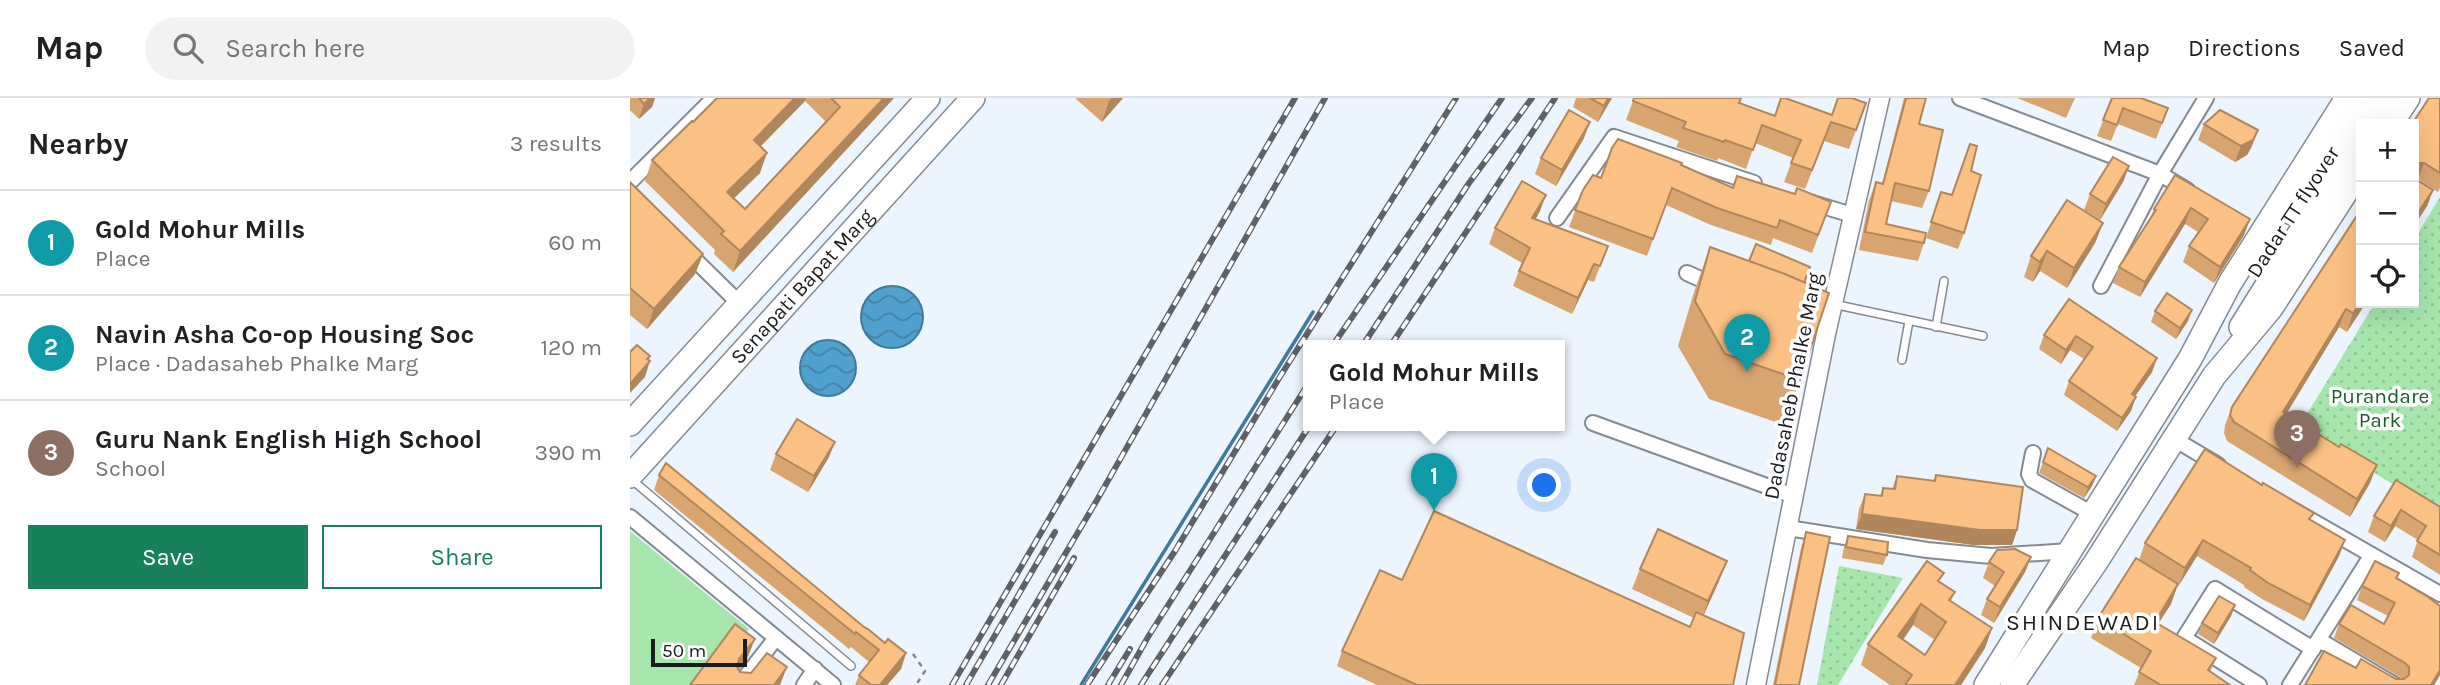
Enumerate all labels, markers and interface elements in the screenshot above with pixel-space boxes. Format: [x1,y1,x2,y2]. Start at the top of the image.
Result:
search box [145,17,635,80]
text: Map [35,29,103,67]
icon: search [169,29,207,67]
text: Search here [225,33,365,64]
text: Map [2102,34,2150,62]
text: Directions [2188,34,2301,62]
text: Saved [2339,34,2405,62]
map controls [2356,119,2419,308]
button: + [2356,119,2419,182]
text: Nearby [28,126,128,162]
text: 3 results [510,130,602,157]
street label: Dadar TT flyover [2242,142,2344,282]
button: − [2356,182,2419,245]
street label: Senapati Bapat Marg [726,204,878,369]
text: Gold Mohur Mills [95,214,305,245]
text: 1 [47,229,55,256]
text: 60 m [548,229,602,256]
text: Place [95,245,151,272]
button: locate [2356,245,2419,308]
street label: Dadasaheb Phalke Marg [1759,270,1827,502]
pin: 2 [1724,314,1770,372]
text: Navin Asha Co-op Housing Soc [95,319,474,350]
text: 2 [44,334,58,361]
text: 120 m [540,334,602,361]
popup [1303,340,1565,431]
text: Place · Dadasaheb Phalke Marg [95,350,418,377]
text: Gold Mohur Mills [1329,357,1539,388]
park label: Purandare Park [2331,384,2429,432]
text: Place [1329,388,1384,415]
pin: 3 [2274,410,2320,468]
text: Guru Nank English High School [95,424,482,455]
text: 3 [44,439,58,466]
text: 390 m [534,439,602,466]
pin: 1 [1411,453,1457,511]
text: School [95,455,166,482]
your location [1527,468,1561,502]
button: Save [28,525,308,589]
button: Share [322,525,602,589]
district label: SHINDEWADI [2006,609,2160,636]
scale bar [651,636,747,668]
text: 50 m [662,640,706,662]

